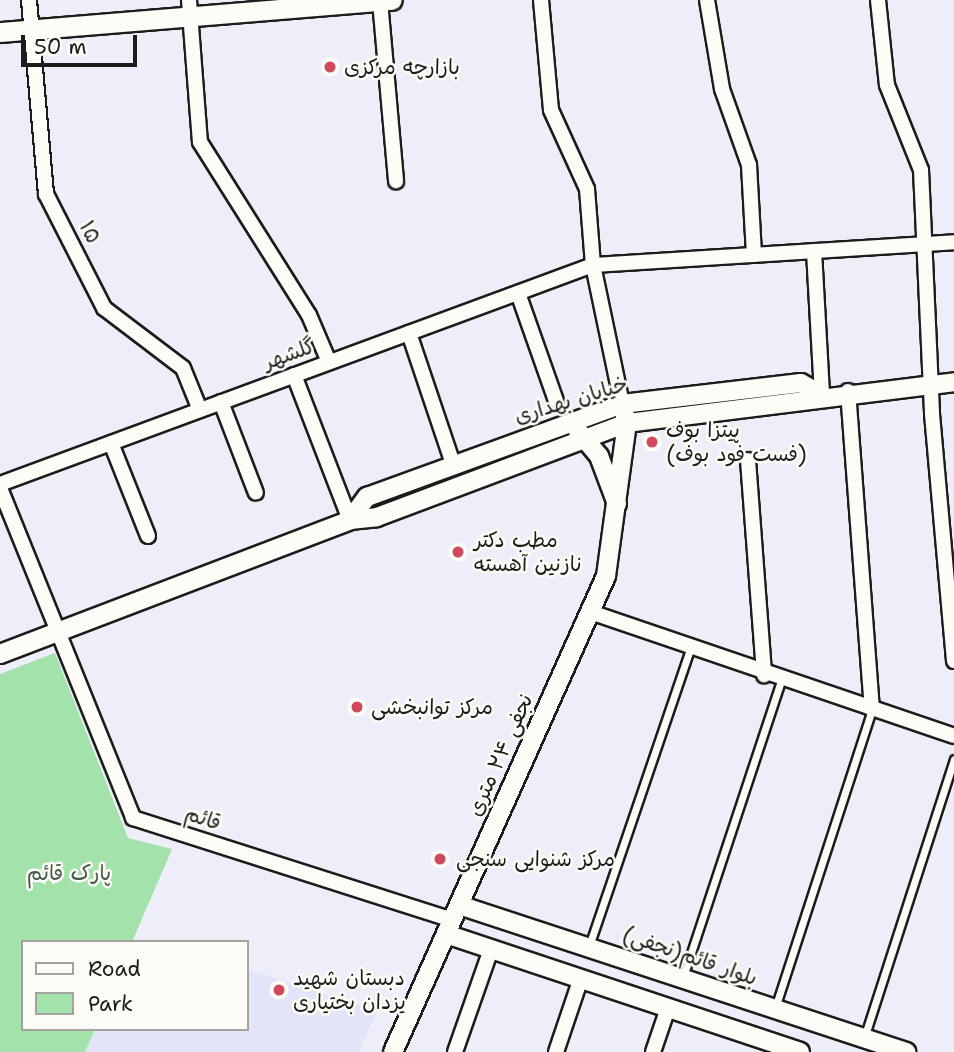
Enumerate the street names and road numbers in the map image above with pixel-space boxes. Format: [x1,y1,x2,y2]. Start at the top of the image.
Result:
street label: ۱۵ [74,216,106,248]
street label: گلشهر [260,333,318,375]
street label: خیابان بهداری [511,371,631,429]
street label: نجفی ۲۴ متری [462,690,538,820]
street label: قائم [182,800,224,836]
street label: بلوار قائم(نجفی) [619,921,761,991]

